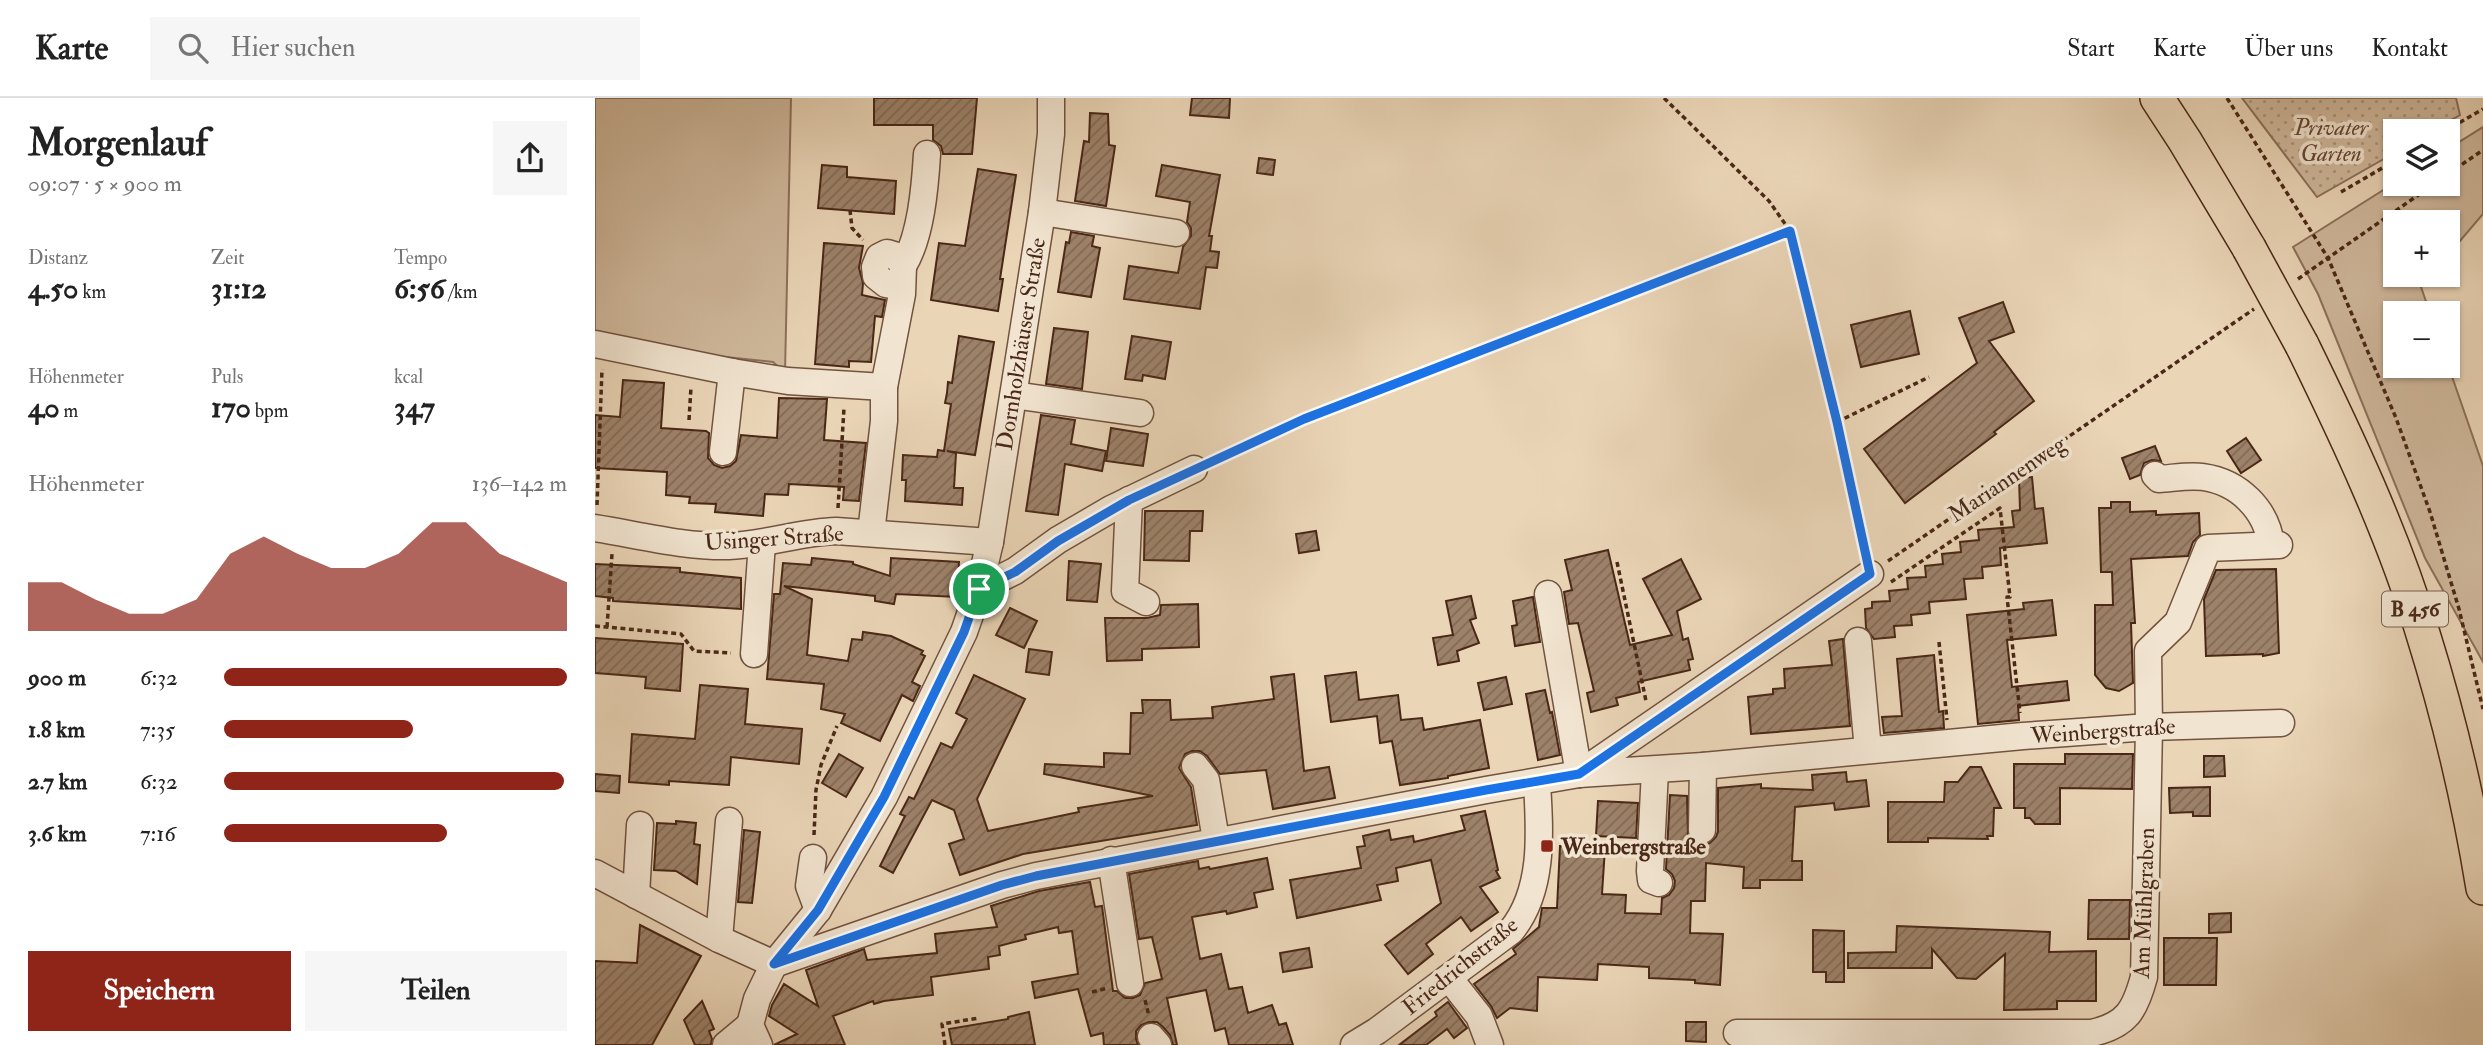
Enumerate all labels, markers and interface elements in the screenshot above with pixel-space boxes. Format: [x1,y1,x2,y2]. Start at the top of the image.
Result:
search box [150,17,640,80]
text: Karte [35,28,108,69]
icon: search [174,29,212,67]
text: Hier suchen [230,32,355,64]
text: Start [2067,33,2115,64]
text: Karte [2153,33,2206,64]
text: Über uns [2244,33,2333,64]
text: Kontakt [2371,33,2448,64]
park label: Privater Garten [2293,113,2369,168]
text: Morgenlauf [28,119,208,167]
map controls [2383,119,2460,378]
button: layers [2383,119,2460,196]
button: share [493,121,567,195]
text: 09:07 · 5 × 900 m [28,169,182,198]
button: + [2383,210,2460,287]
street label: Dornholzhäuser Straße [990,235,1052,452]
text: Distanz [28,246,88,270]
text: Zeit [211,246,244,270]
text: Tempo [394,246,447,270]
text: 4.50 [28,270,78,307]
text: 31:12 [211,270,267,307]
text: 6:56 [394,270,445,307]
text: km [78,280,106,304]
text: /km [445,280,477,304]
button: − [2383,301,2460,378]
text: Höhenmeter [28,365,124,389]
text: Puls [211,365,243,389]
text: kcal [394,365,423,389]
text: 40 [28,389,60,426]
text: 170 [211,389,251,426]
text: 347 [394,389,435,426]
text: m [60,399,78,423]
text: bpm [251,399,288,423]
street label: Mariannenweg [1943,429,2072,529]
text: Höhenmeter [28,469,144,498]
text: 136–142 m [472,469,567,498]
street label: Usinger Straße [704,519,845,557]
pin [949,559,1009,619]
icon: arrive [960,570,998,608]
road number: B 456 [2382,592,2448,626]
text: 900 m [28,663,86,692]
text: 6:32 [140,663,178,692]
street label: Weinbergstraße [2029,711,2177,751]
text: 1.8 km [28,715,85,744]
text: 7:35 [140,715,175,744]
text: 2.7 km [28,767,87,796]
text: 6:32 [140,767,178,796]
text: 3.6 km [28,819,87,848]
text: 7:16 [140,819,176,848]
street label: Am Mühlgraben [2127,827,2161,980]
place label: Weinbergstraße [1560,832,1706,862]
marker: Weinbergstraße [1539,838,1555,854]
street label: Friedrichstraße [1396,910,1524,1022]
button: Speichern [28,951,291,1031]
button: Teilen [305,951,567,1031]

